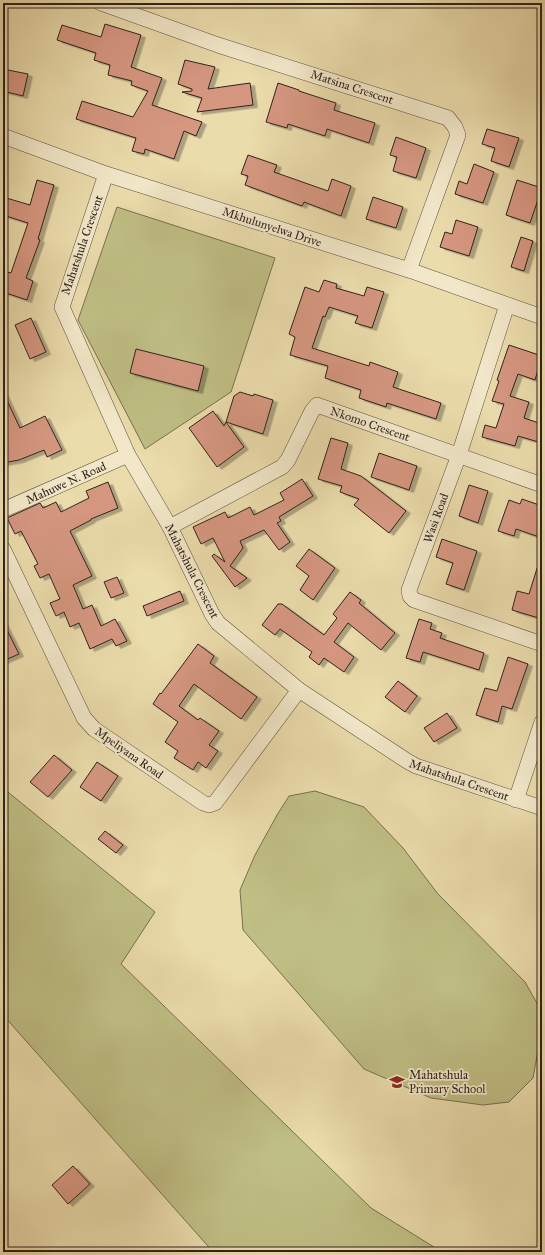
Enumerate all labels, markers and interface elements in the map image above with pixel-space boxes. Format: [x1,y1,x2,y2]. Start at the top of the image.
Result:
street label: Matsina Crescent [309,67,396,107]
street label: Mahatshula Crescent [58,193,106,297]
street label: Mkhulunyelwa Drive [221,204,323,250]
street label: Nkomo Crescent [328,404,412,444]
street label: Mahuwe N. Road [24,459,108,507]
street label: Wasi Road [421,491,451,545]
street label: Mahatshula Crescent [162,521,222,621]
street label: Mpeliyana Road [92,724,166,782]
street label: Mahatshula Crescent [407,756,511,804]
place label: Mahatshula Primary School [409,1068,486,1096]
school or university icon: Mahatshula Primary School [388,1073,406,1091]

